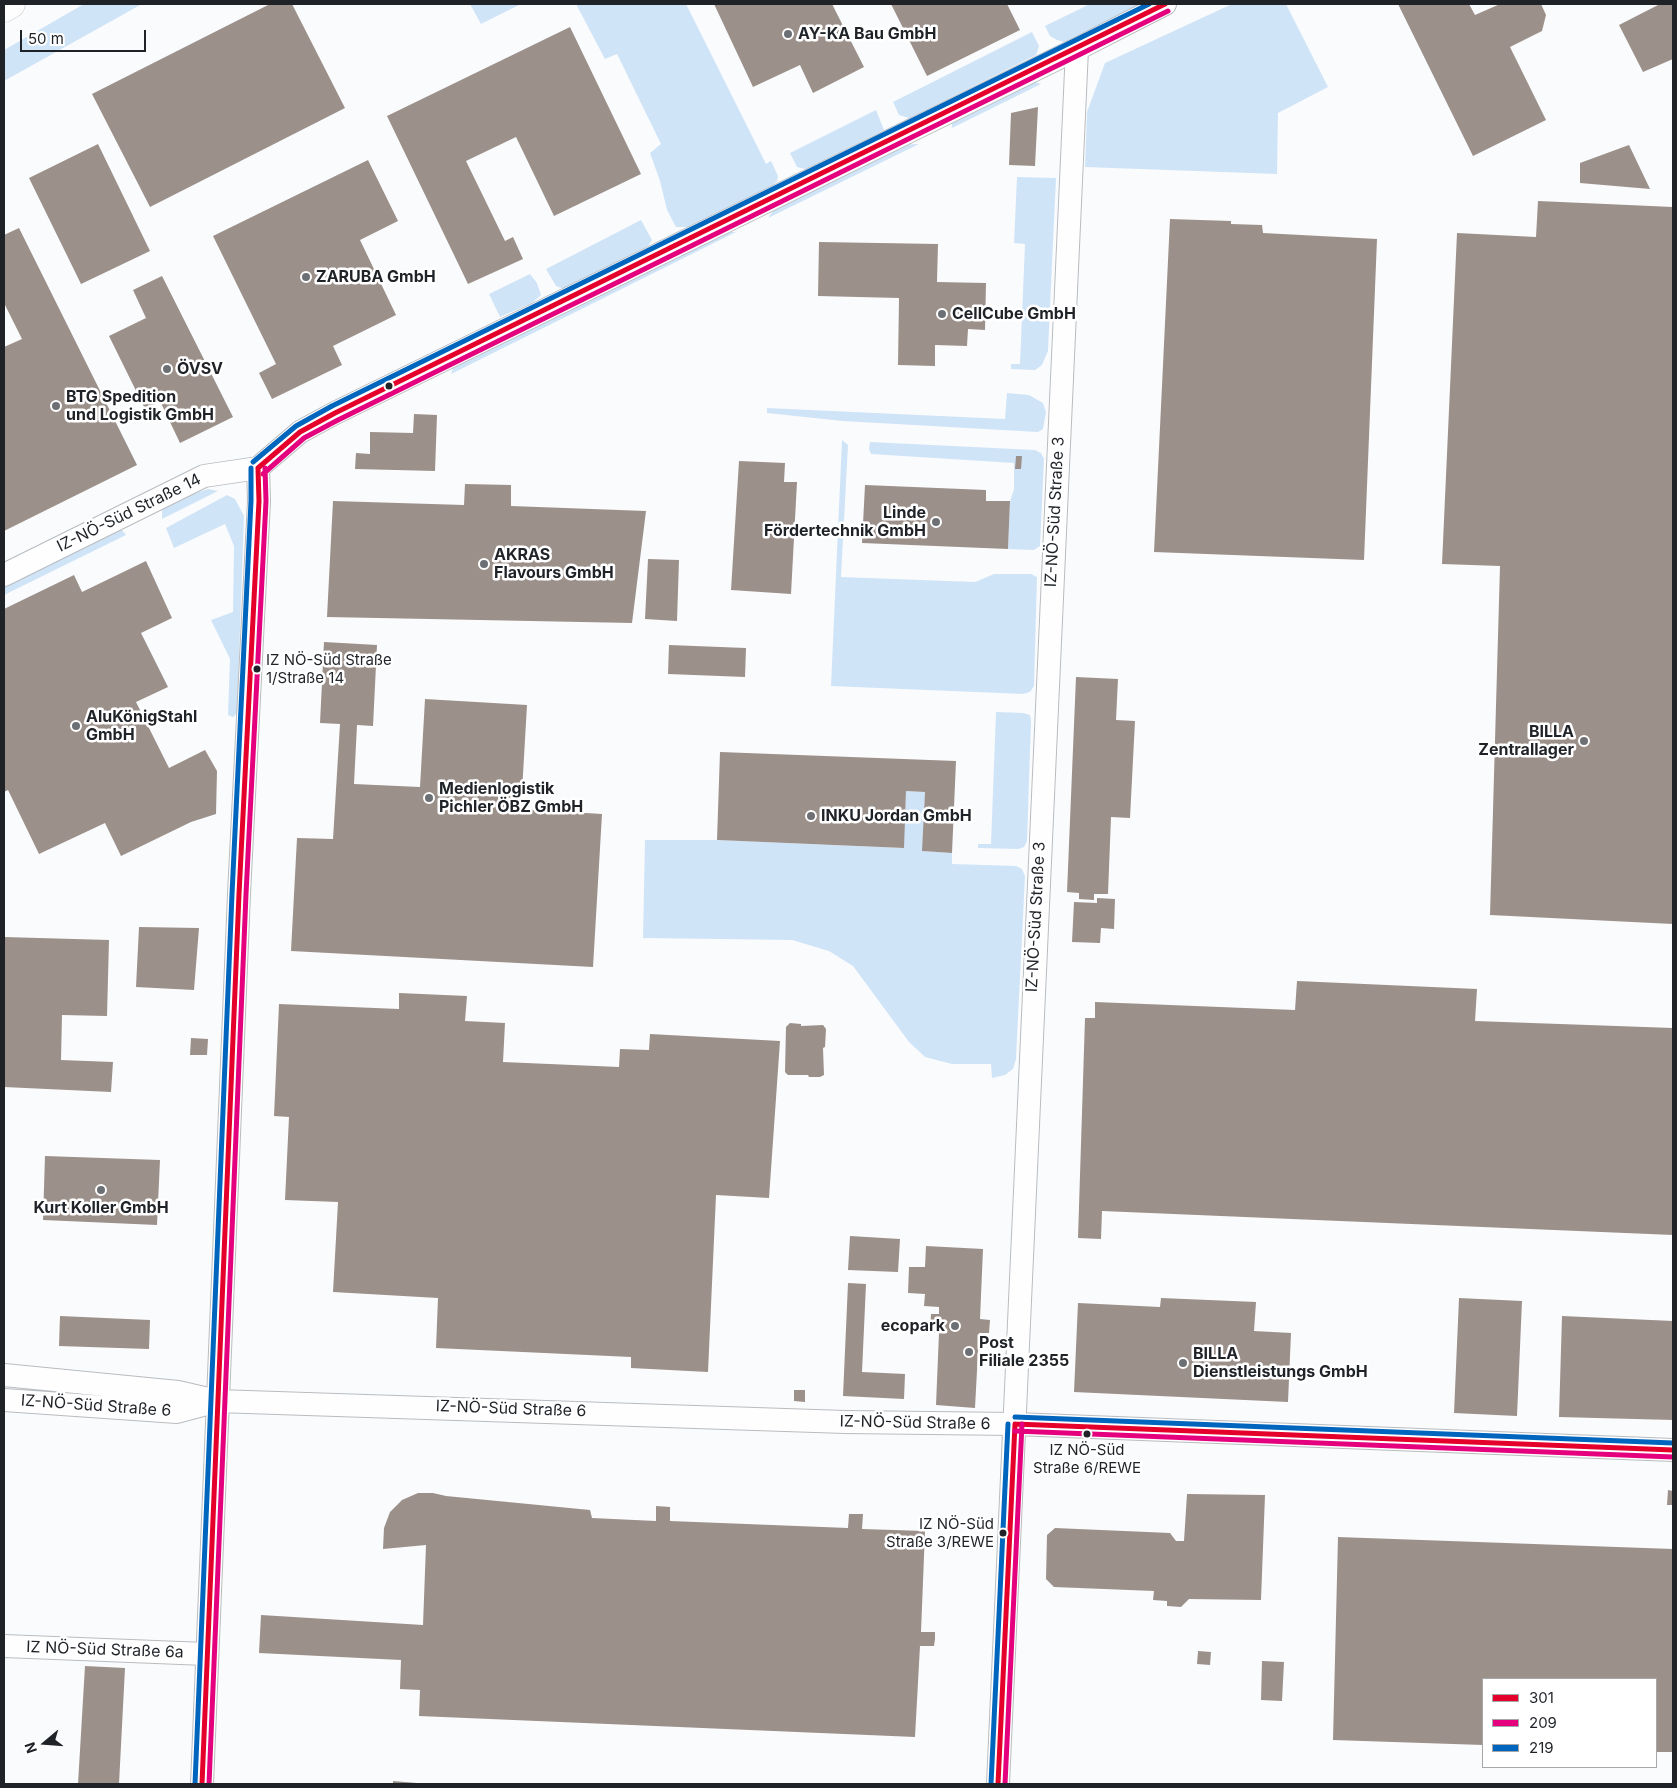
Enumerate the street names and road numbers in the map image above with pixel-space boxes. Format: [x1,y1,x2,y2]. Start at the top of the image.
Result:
street label: IZ-NÖ-Süd Straße 3 [1041,436,1069,588]
street label: IZ-NÖ-Süd Straße 14 [54,470,204,556]
street label: IZ-NÖ-Süd Straße 3 [1022,841,1050,993]
street label: IZ-NÖ-Süd Straße 6 [20,1391,172,1421]
street label: IZ-NÖ-Süd Straße 6 [435,1397,587,1421]
street label: IZ-NÖ-Süd Straße 6 [839,1412,991,1434]
street label: IZ NÖ-Süd Straße 6a [26,1638,184,1662]

